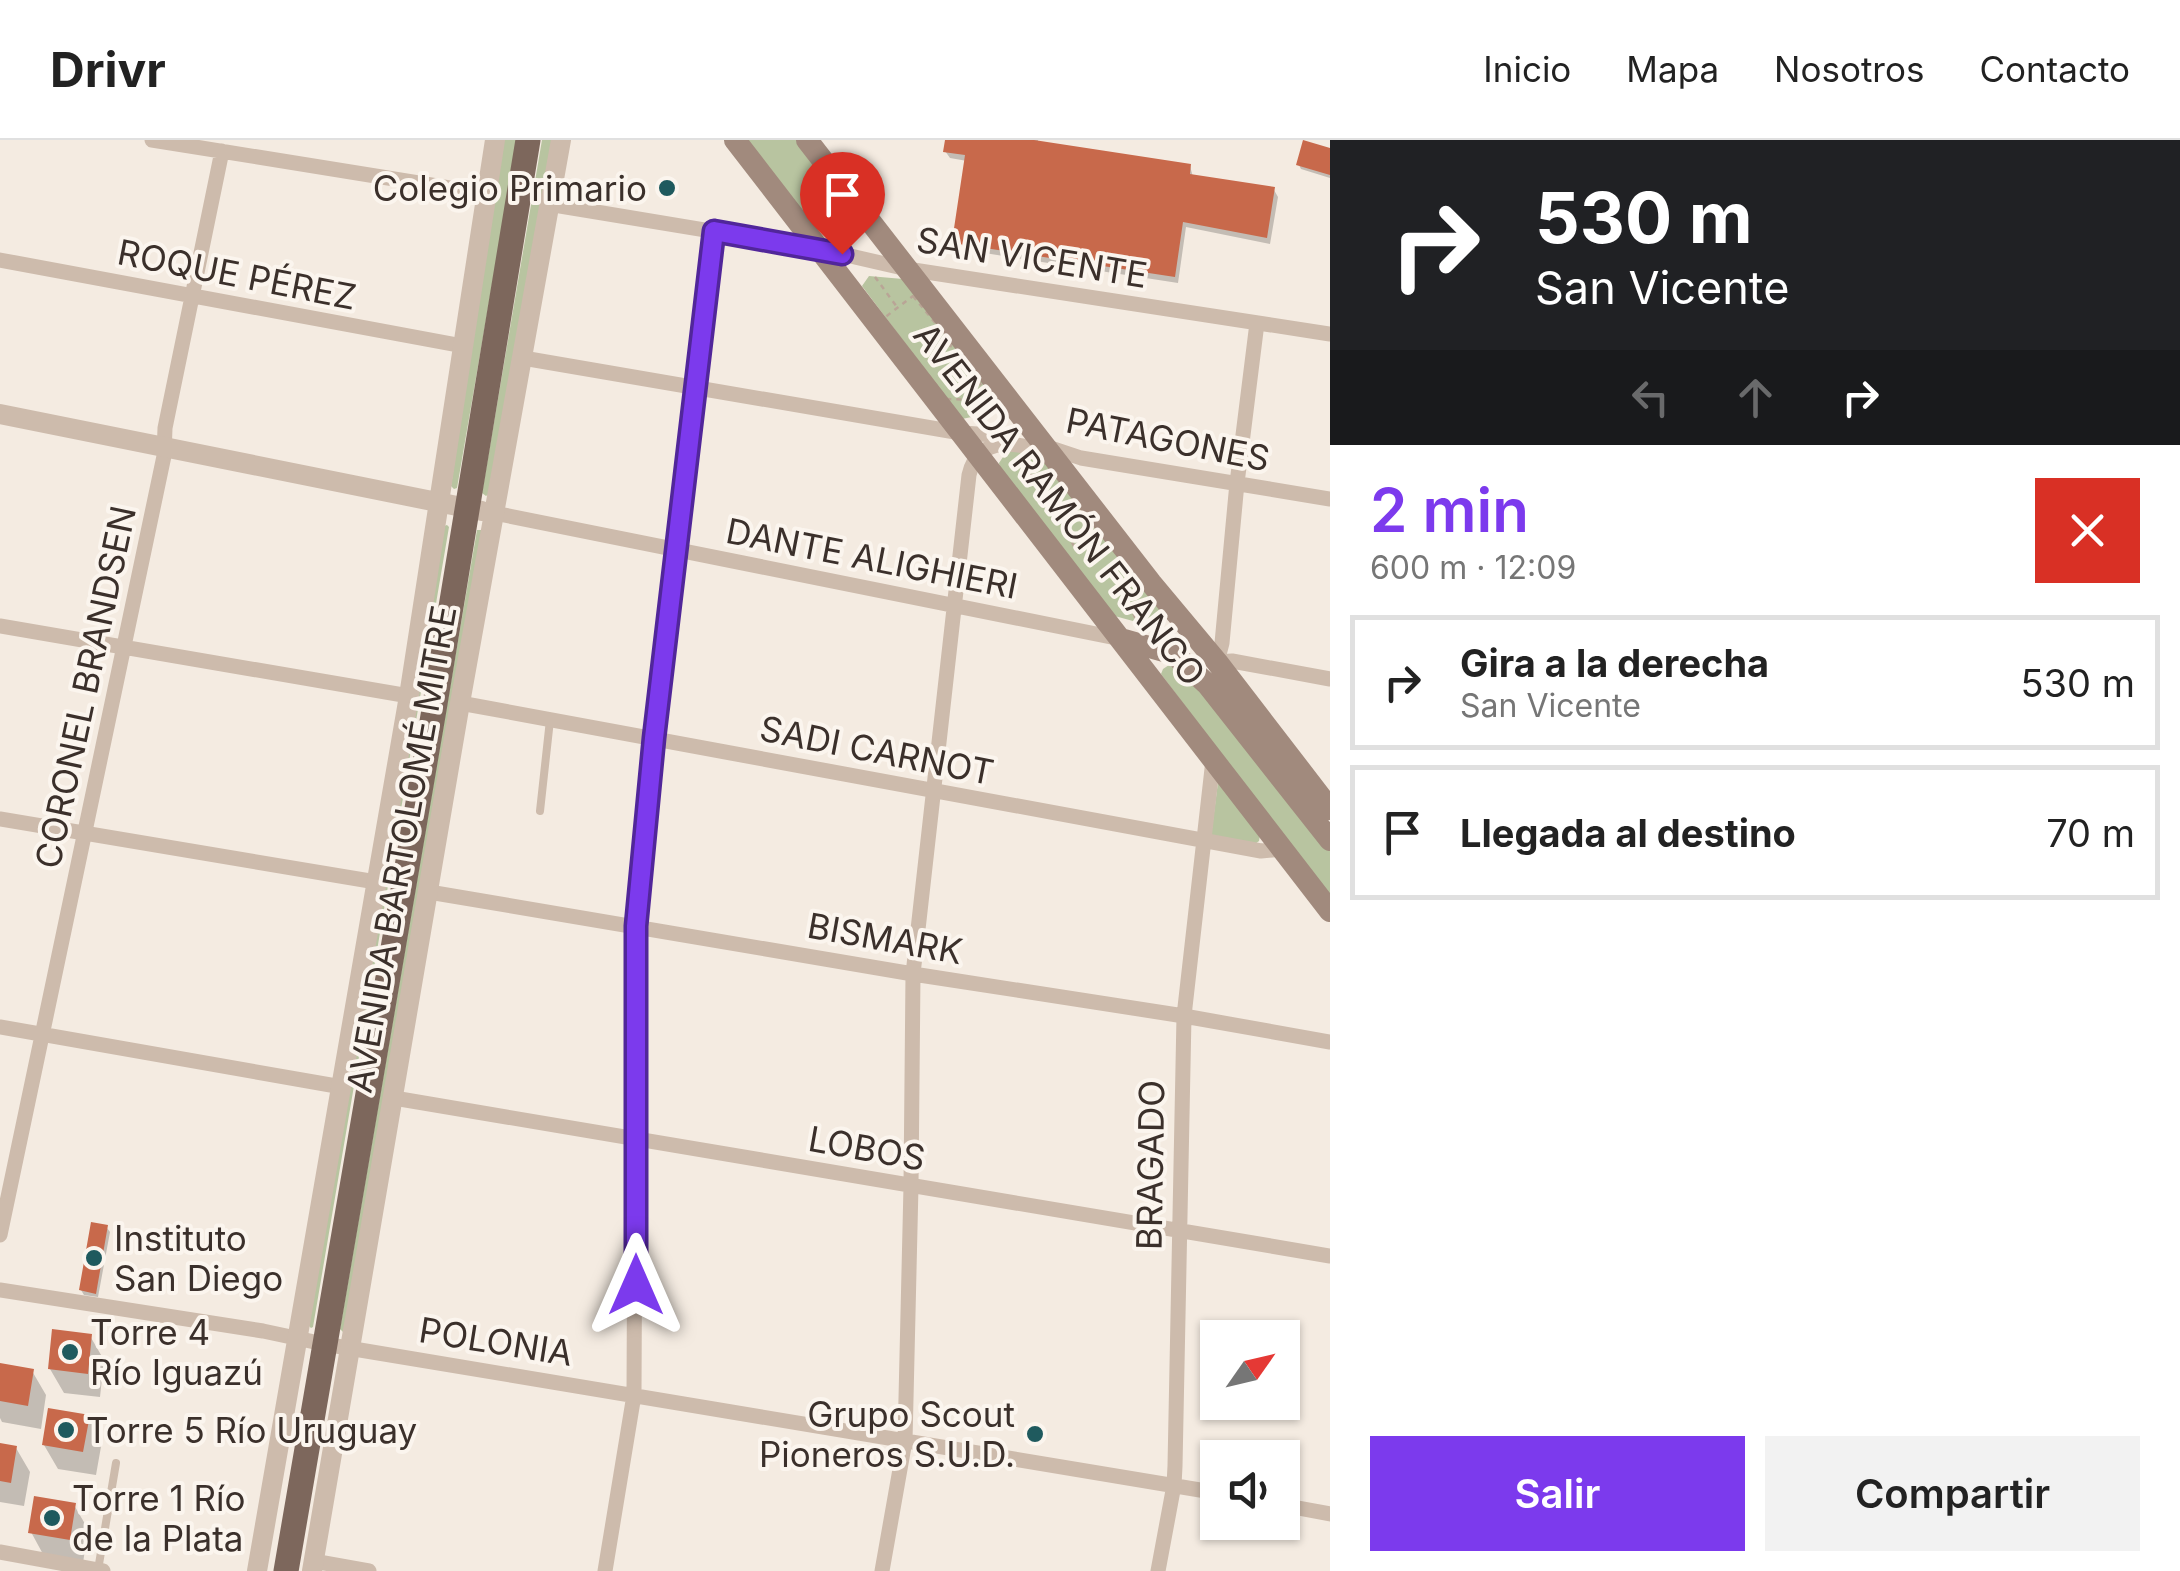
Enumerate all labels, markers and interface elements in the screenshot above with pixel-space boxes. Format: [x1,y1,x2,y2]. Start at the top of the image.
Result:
text: Drivr [50,40,166,99]
text: Inicio [1483,48,1571,90]
text: Mapa [1626,48,1719,90]
text: Nosotros [1774,48,1924,90]
text: Contacto [1979,48,2130,90]
pin [800,152,885,255]
place label: Colegio Primario [373,167,647,209]
icon: arrive [815,167,870,222]
text: 530 m [1535,175,1753,260]
marker: Colegio Primario [656,177,678,199]
icon: right [1370,180,1500,310]
street label: SAN VICENTE [914,218,1150,296]
street label: ROQUE PÉREZ [114,230,360,318]
text: San Vicente [1535,260,1789,315]
street label: AVENIDA RAMÓN FRANCO [906,315,1214,693]
icon: left [1623,370,1678,425]
icon: ahead [1728,370,1783,425]
icon: right [1833,370,1888,425]
street label: PATAGONES [1063,399,1273,479]
text: 2 min [1370,474,1529,546]
button: close [2035,478,2140,583]
street label: CORONEL BRANDSEN [26,502,144,872]
street label: DANTE ALIGHIERI [723,509,1021,607]
text: 600 m · 12:09 [1370,548,1576,587]
street label: AVENIDA BARTOLOMÉ MITRE [337,602,465,1096]
text: Gira a la derecha [1460,640,1769,686]
icon: right [1375,655,1430,710]
text: 530 m [2020,660,2135,706]
text: San Vicente [1460,686,1641,725]
street label: SADI CARNOT [757,707,997,793]
icon: arrive [1375,805,1430,860]
text: Llegada al destino [1460,810,1796,856]
text: 70 m [2046,810,2135,856]
street label: BISMARK [804,904,966,972]
street label: BRAGADO [1128,1080,1172,1250]
street label: LOBOS [805,1117,929,1179]
place label: Instituto San Diego [114,1217,283,1299]
position arrow [584,1233,688,1337]
marker: Instituto San Diego [83,1247,105,1269]
street label: POLONIA [416,1308,576,1374]
place label: Torre 4 Río Iguazú [90,1311,263,1393]
north arrow [1200,1320,1300,1420]
map controls [1200,1320,1300,1540]
marker: Torre 4 Río Iguazú [59,1341,81,1363]
place label: Grupo Scout Pioneros S.U.D. [759,1393,1015,1475]
place label: Torre 5 Río Uruguay [86,1409,417,1451]
marker: Torre 5 Río Uruguay [55,1419,77,1441]
marker: Grupo Scout Pioneros S.U.D. [1024,1423,1046,1445]
button: Salir [1370,1436,1745,1551]
button: Compartir [1765,1436,2140,1551]
button: sound [1200,1440,1300,1540]
place label: Torre 1 Río de la Plata [72,1477,245,1559]
marker: Torre 1 Río de la Plata [41,1507,63,1529]

